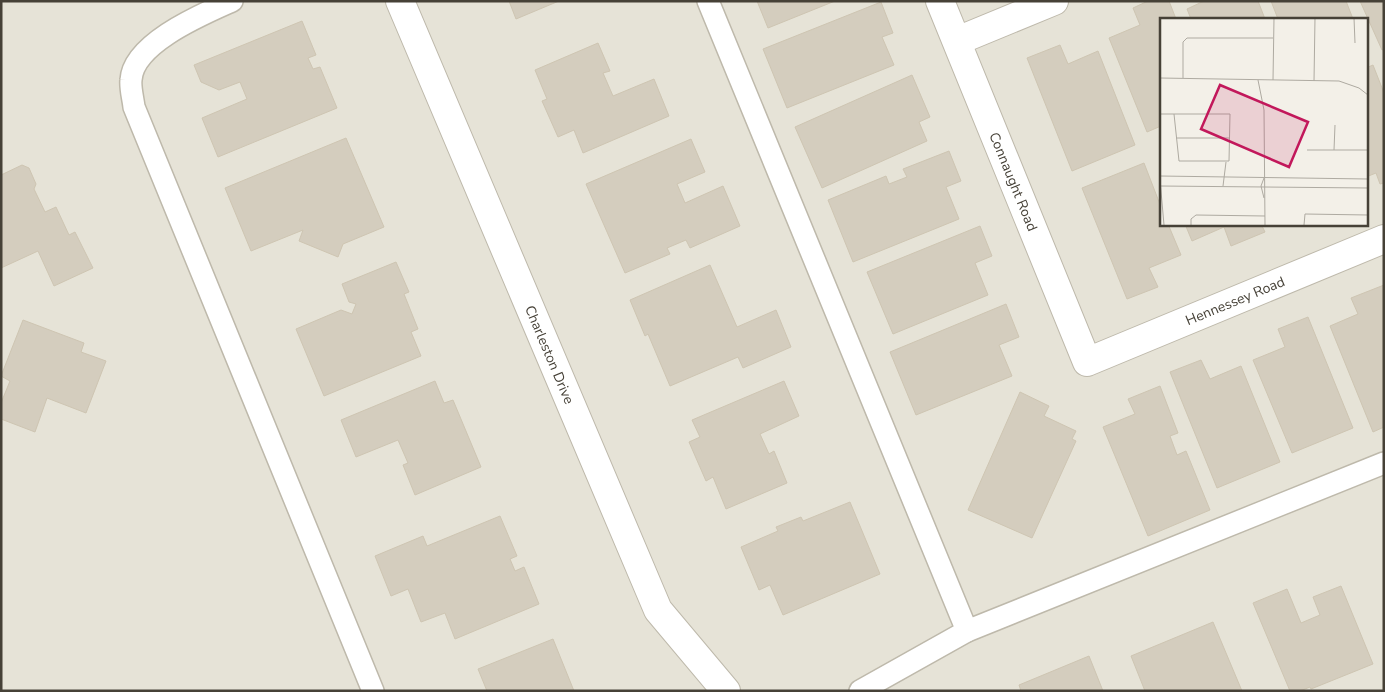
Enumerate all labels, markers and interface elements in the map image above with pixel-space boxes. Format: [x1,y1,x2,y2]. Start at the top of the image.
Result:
inset map [1160,18,1368,225]
street label: Connaught Road [984,129,1042,234]
street label: Hennessey Road [1183,272,1288,330]
street label: Charleston Drive [520,303,579,407]

